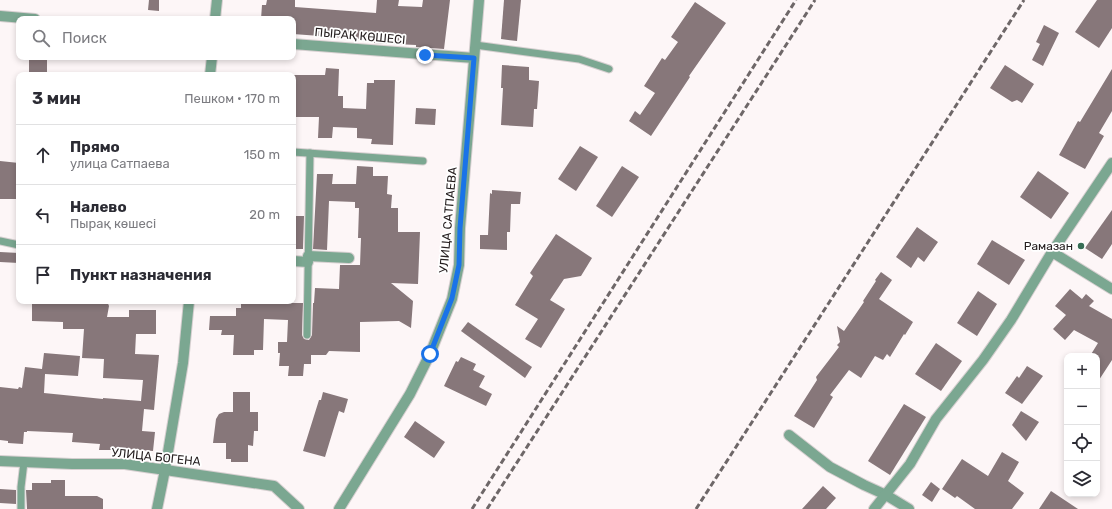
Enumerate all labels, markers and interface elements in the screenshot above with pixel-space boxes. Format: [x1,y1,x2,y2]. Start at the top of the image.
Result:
search box [16,16,296,60]
street label: ПЫРАҚ КӨШЕСІ [314,25,406,47]
icon: search [30,27,52,49]
text: Поиск [62,29,107,47]
route end [416,46,434,64]
text: 3 мин [32,88,81,108]
text: Пешком · 170 m [184,91,280,106]
text: Прямо [70,138,120,156]
icon: ahead [32,144,54,166]
text: 150 m [244,147,280,162]
text: улица Сатпаева [70,156,170,171]
street label: УЛИЦА САТПАЕВА [436,166,460,274]
text: Налево [70,198,127,216]
icon: left [32,204,54,226]
text: 20 m [249,207,280,222]
text: Пырақ көшесі [70,216,156,231]
place label: Рамазан [1024,239,1073,253]
marker: Рамазан [1076,241,1086,251]
icon: arrive [32,264,54,286]
text: Пункт назначения [70,266,212,284]
route start [421,345,439,363]
map controls [1064,353,1100,497]
button: + [1064,353,1100,389]
button: − [1064,389,1100,425]
button: locate [1064,425,1100,461]
street label: УЛИЦА БОГЕНА [111,445,201,469]
button: layers [1064,461,1100,497]

